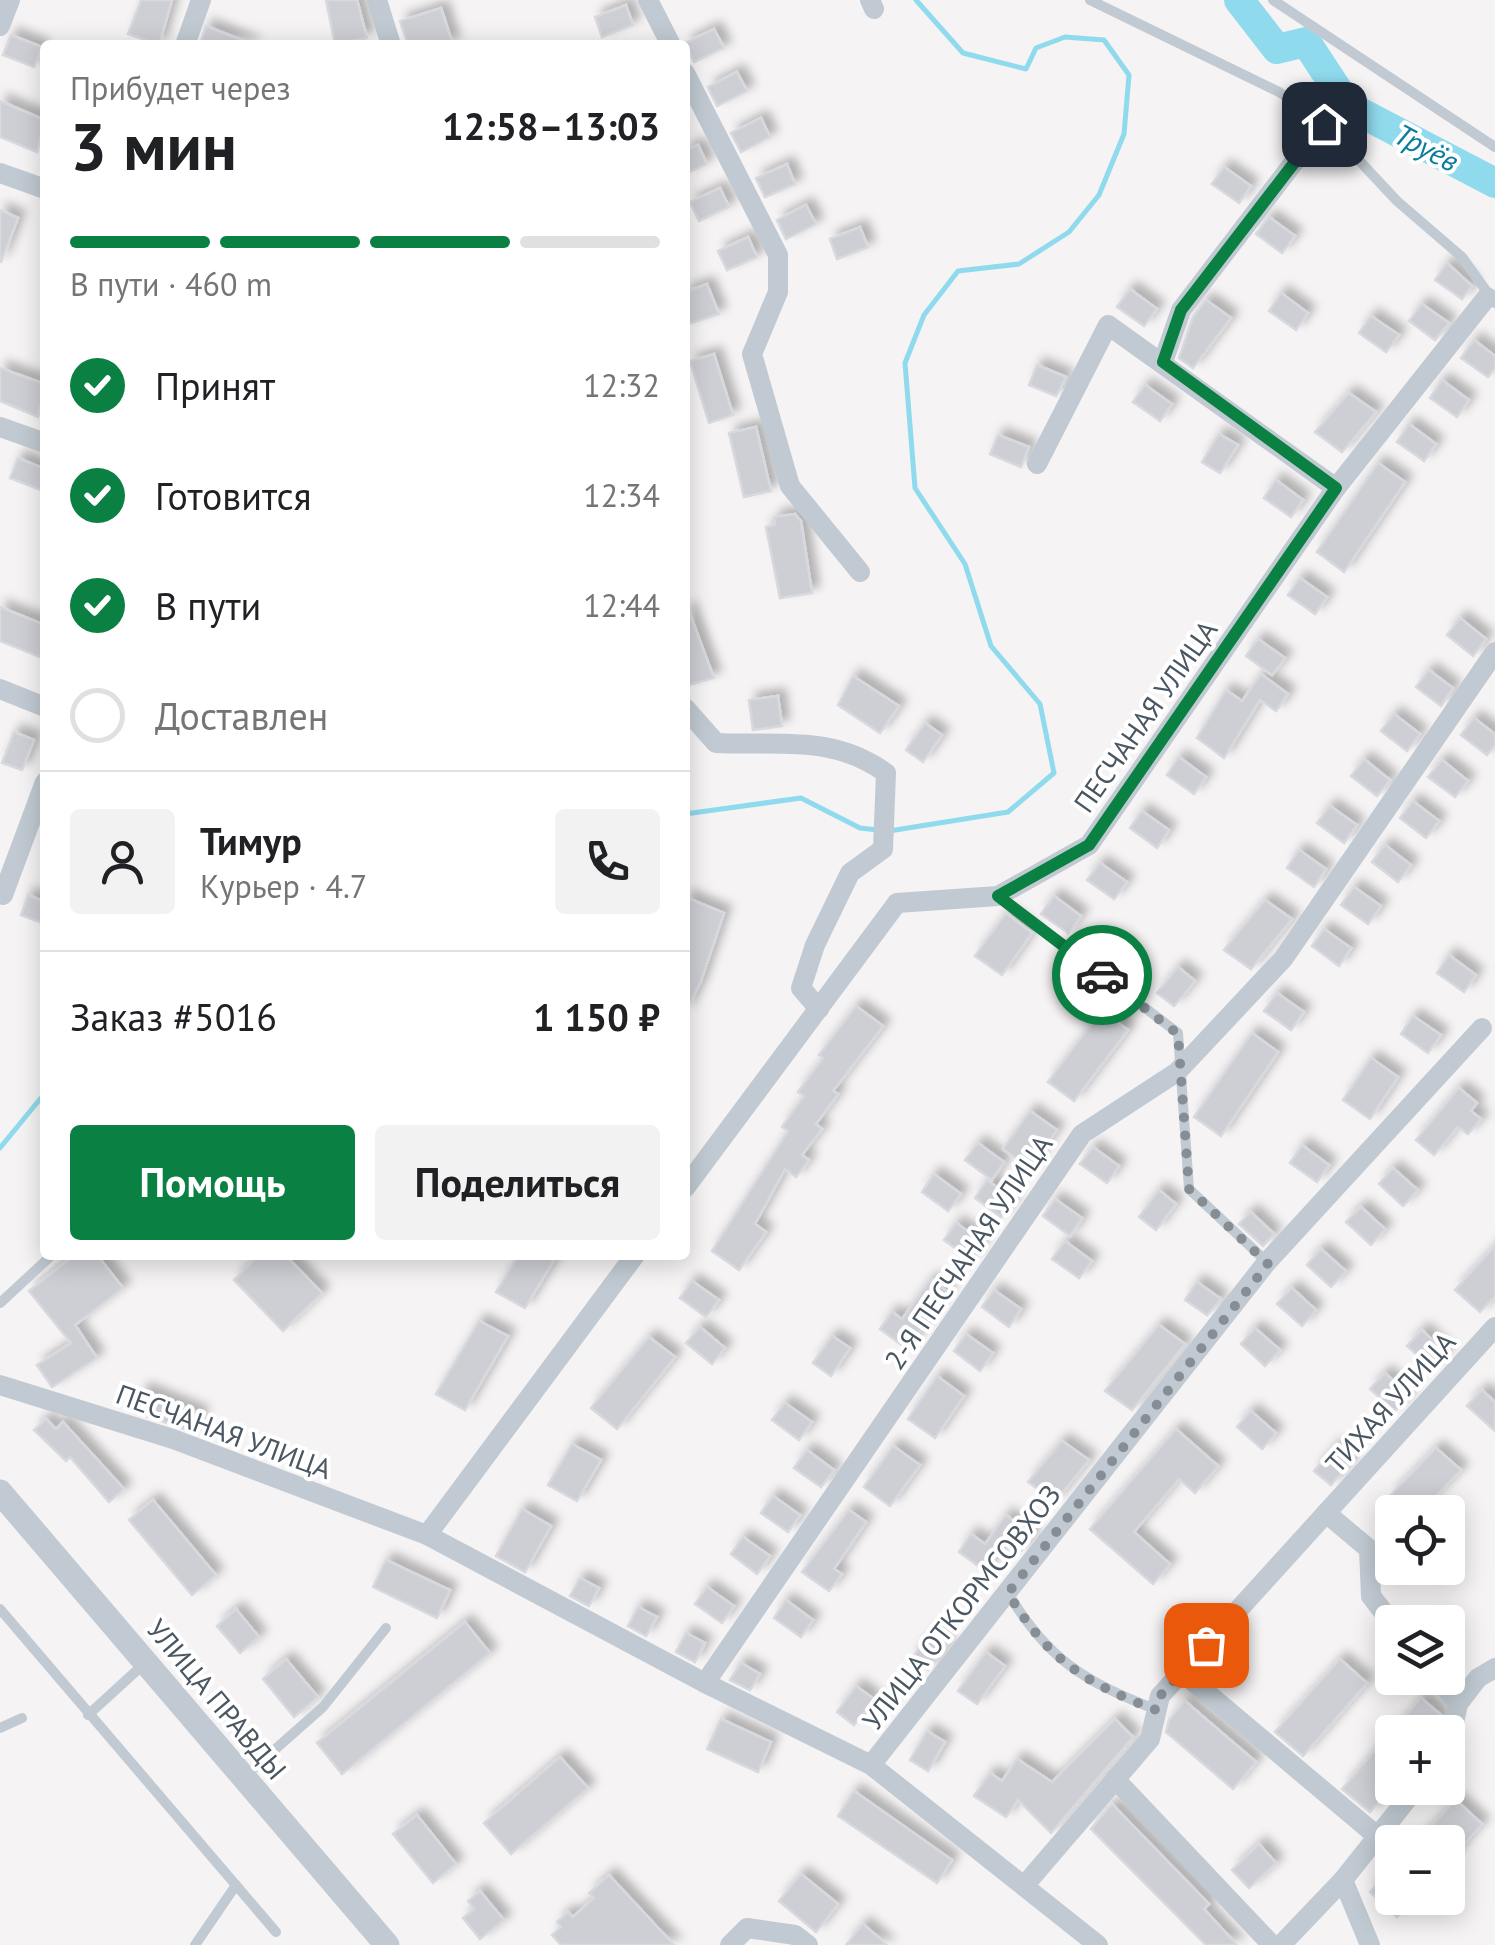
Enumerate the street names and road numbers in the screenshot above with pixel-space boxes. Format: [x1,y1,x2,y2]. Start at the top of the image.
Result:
street label: ПЕСЧАНАЯ УЛИЦА [1065,612,1225,819]
street label: 2-Я ПЕСЧАНАЯ УЛИЦА [876,1127,1061,1376]
street label: ТИХАЯ УЛИЦА [1317,1323,1463,1480]
street label: ПЕСЧАНАЯ УЛИЦА [111,1375,337,1487]
street label: УЛИЦА ОТКОРМСОВХОЗ [854,1477,1068,1737]
street label: УЛИЦА ПРАВДЫ [139,1611,295,1787]

